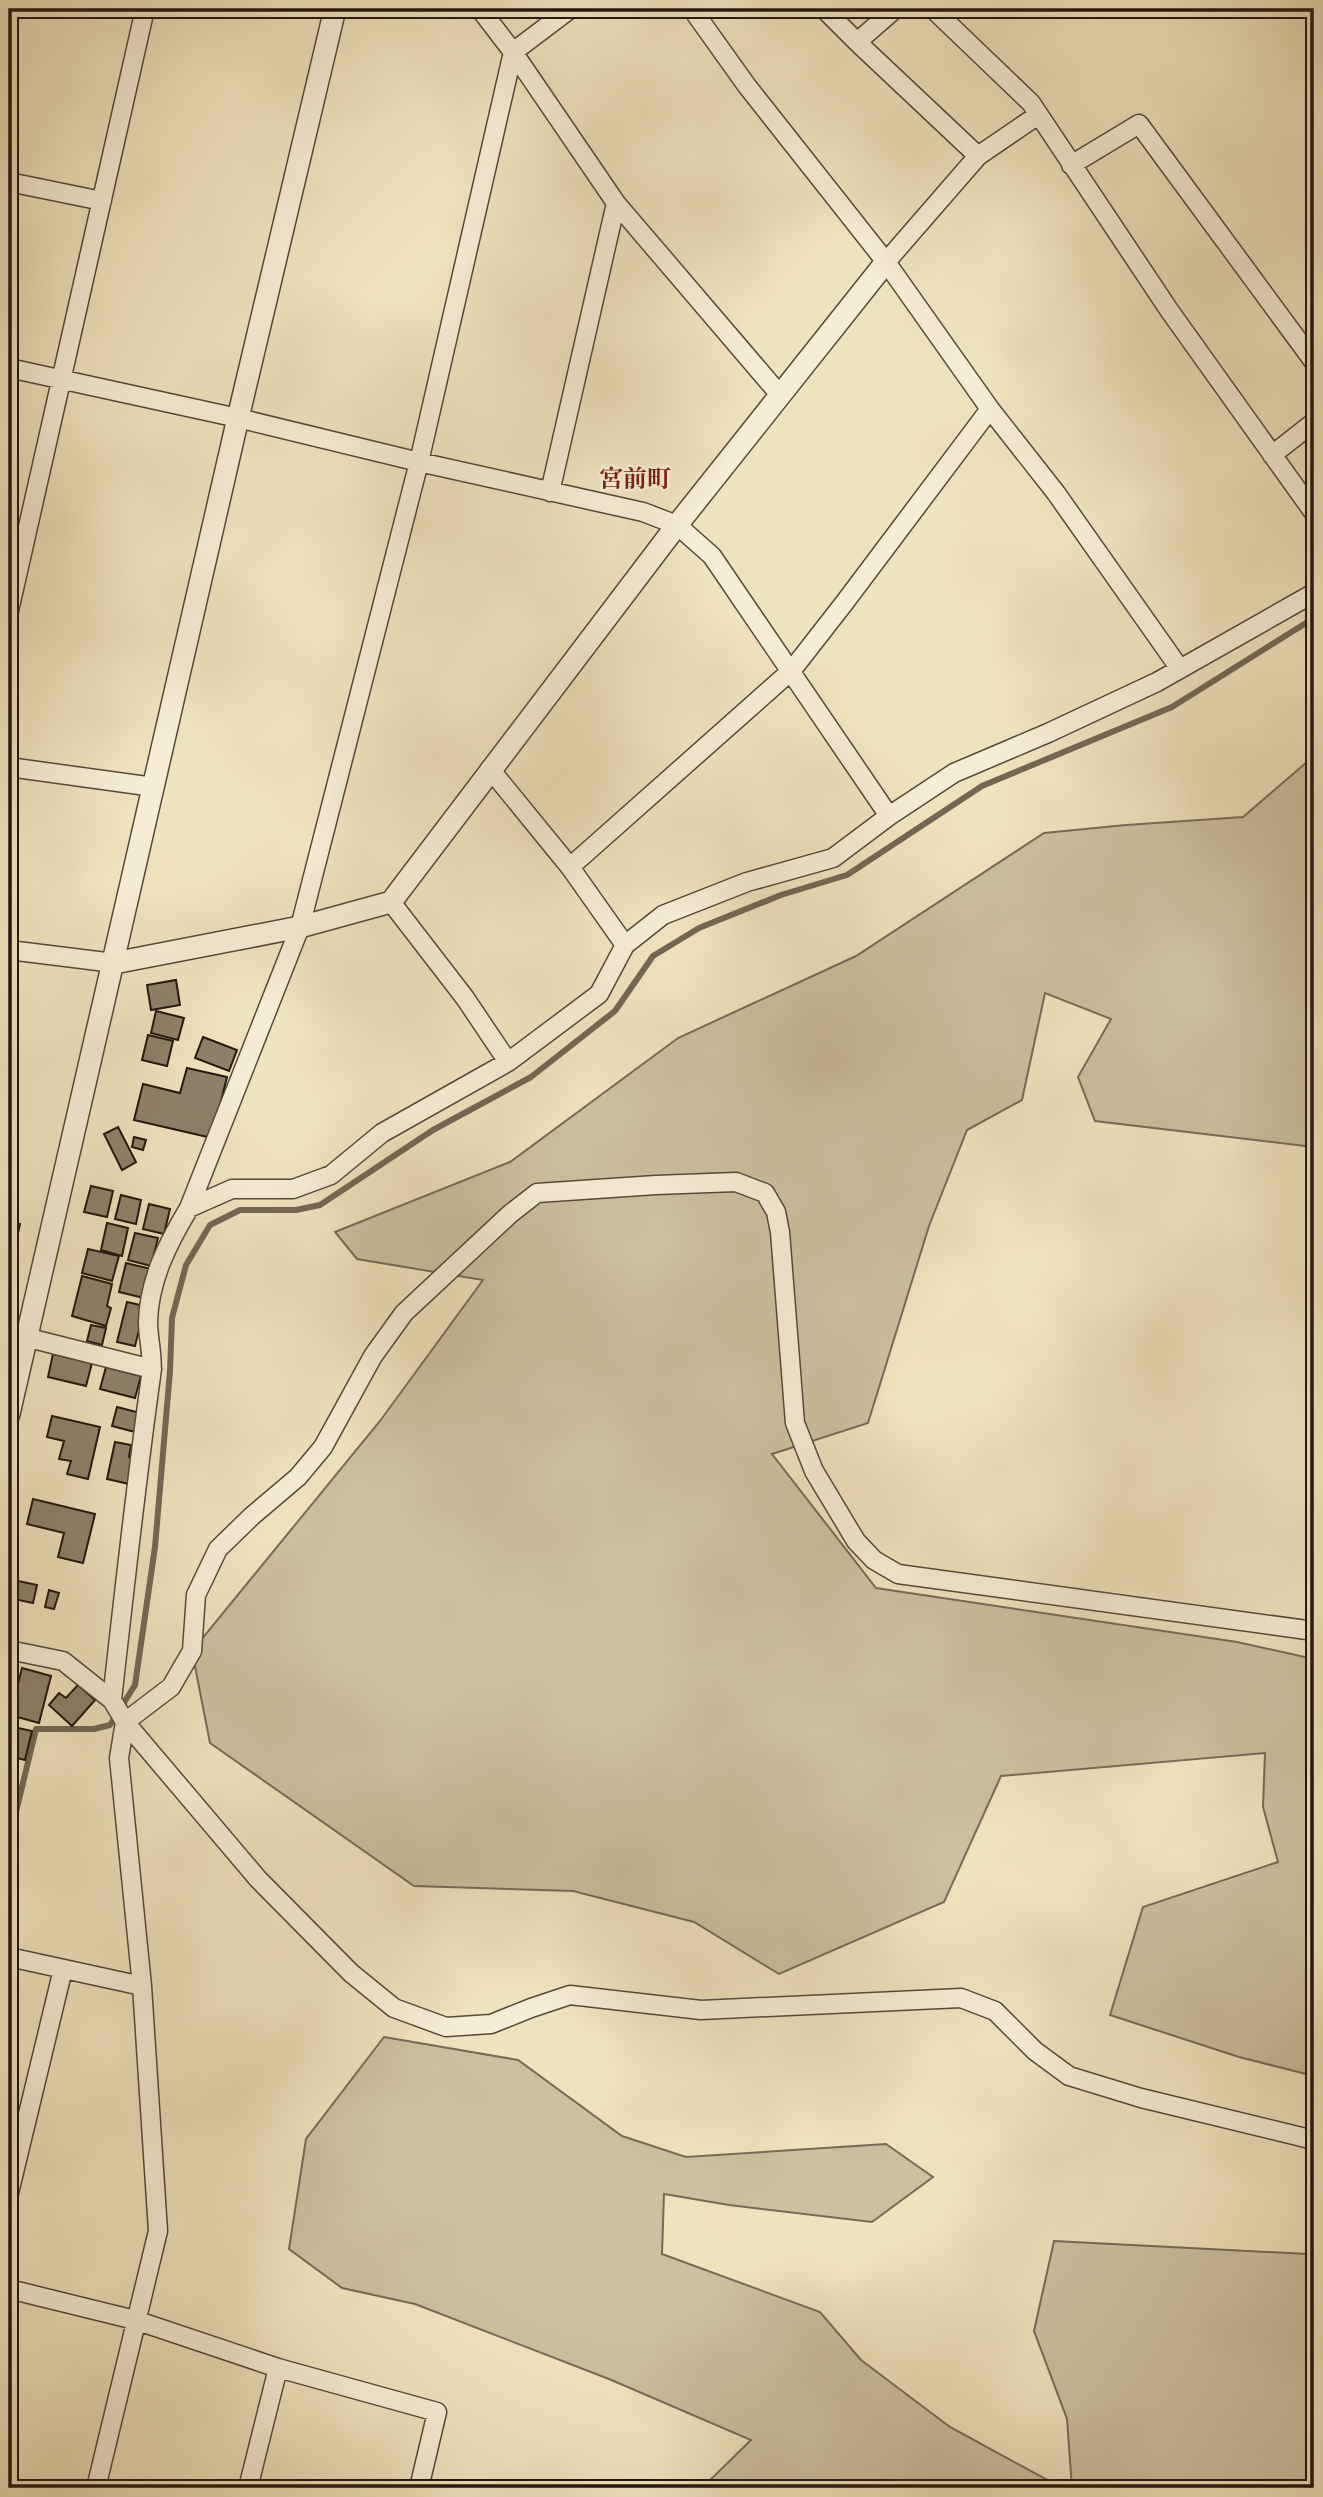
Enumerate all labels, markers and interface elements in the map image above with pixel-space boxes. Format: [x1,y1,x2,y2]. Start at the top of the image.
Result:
district label: 宮前町 [599,464,671,498]

